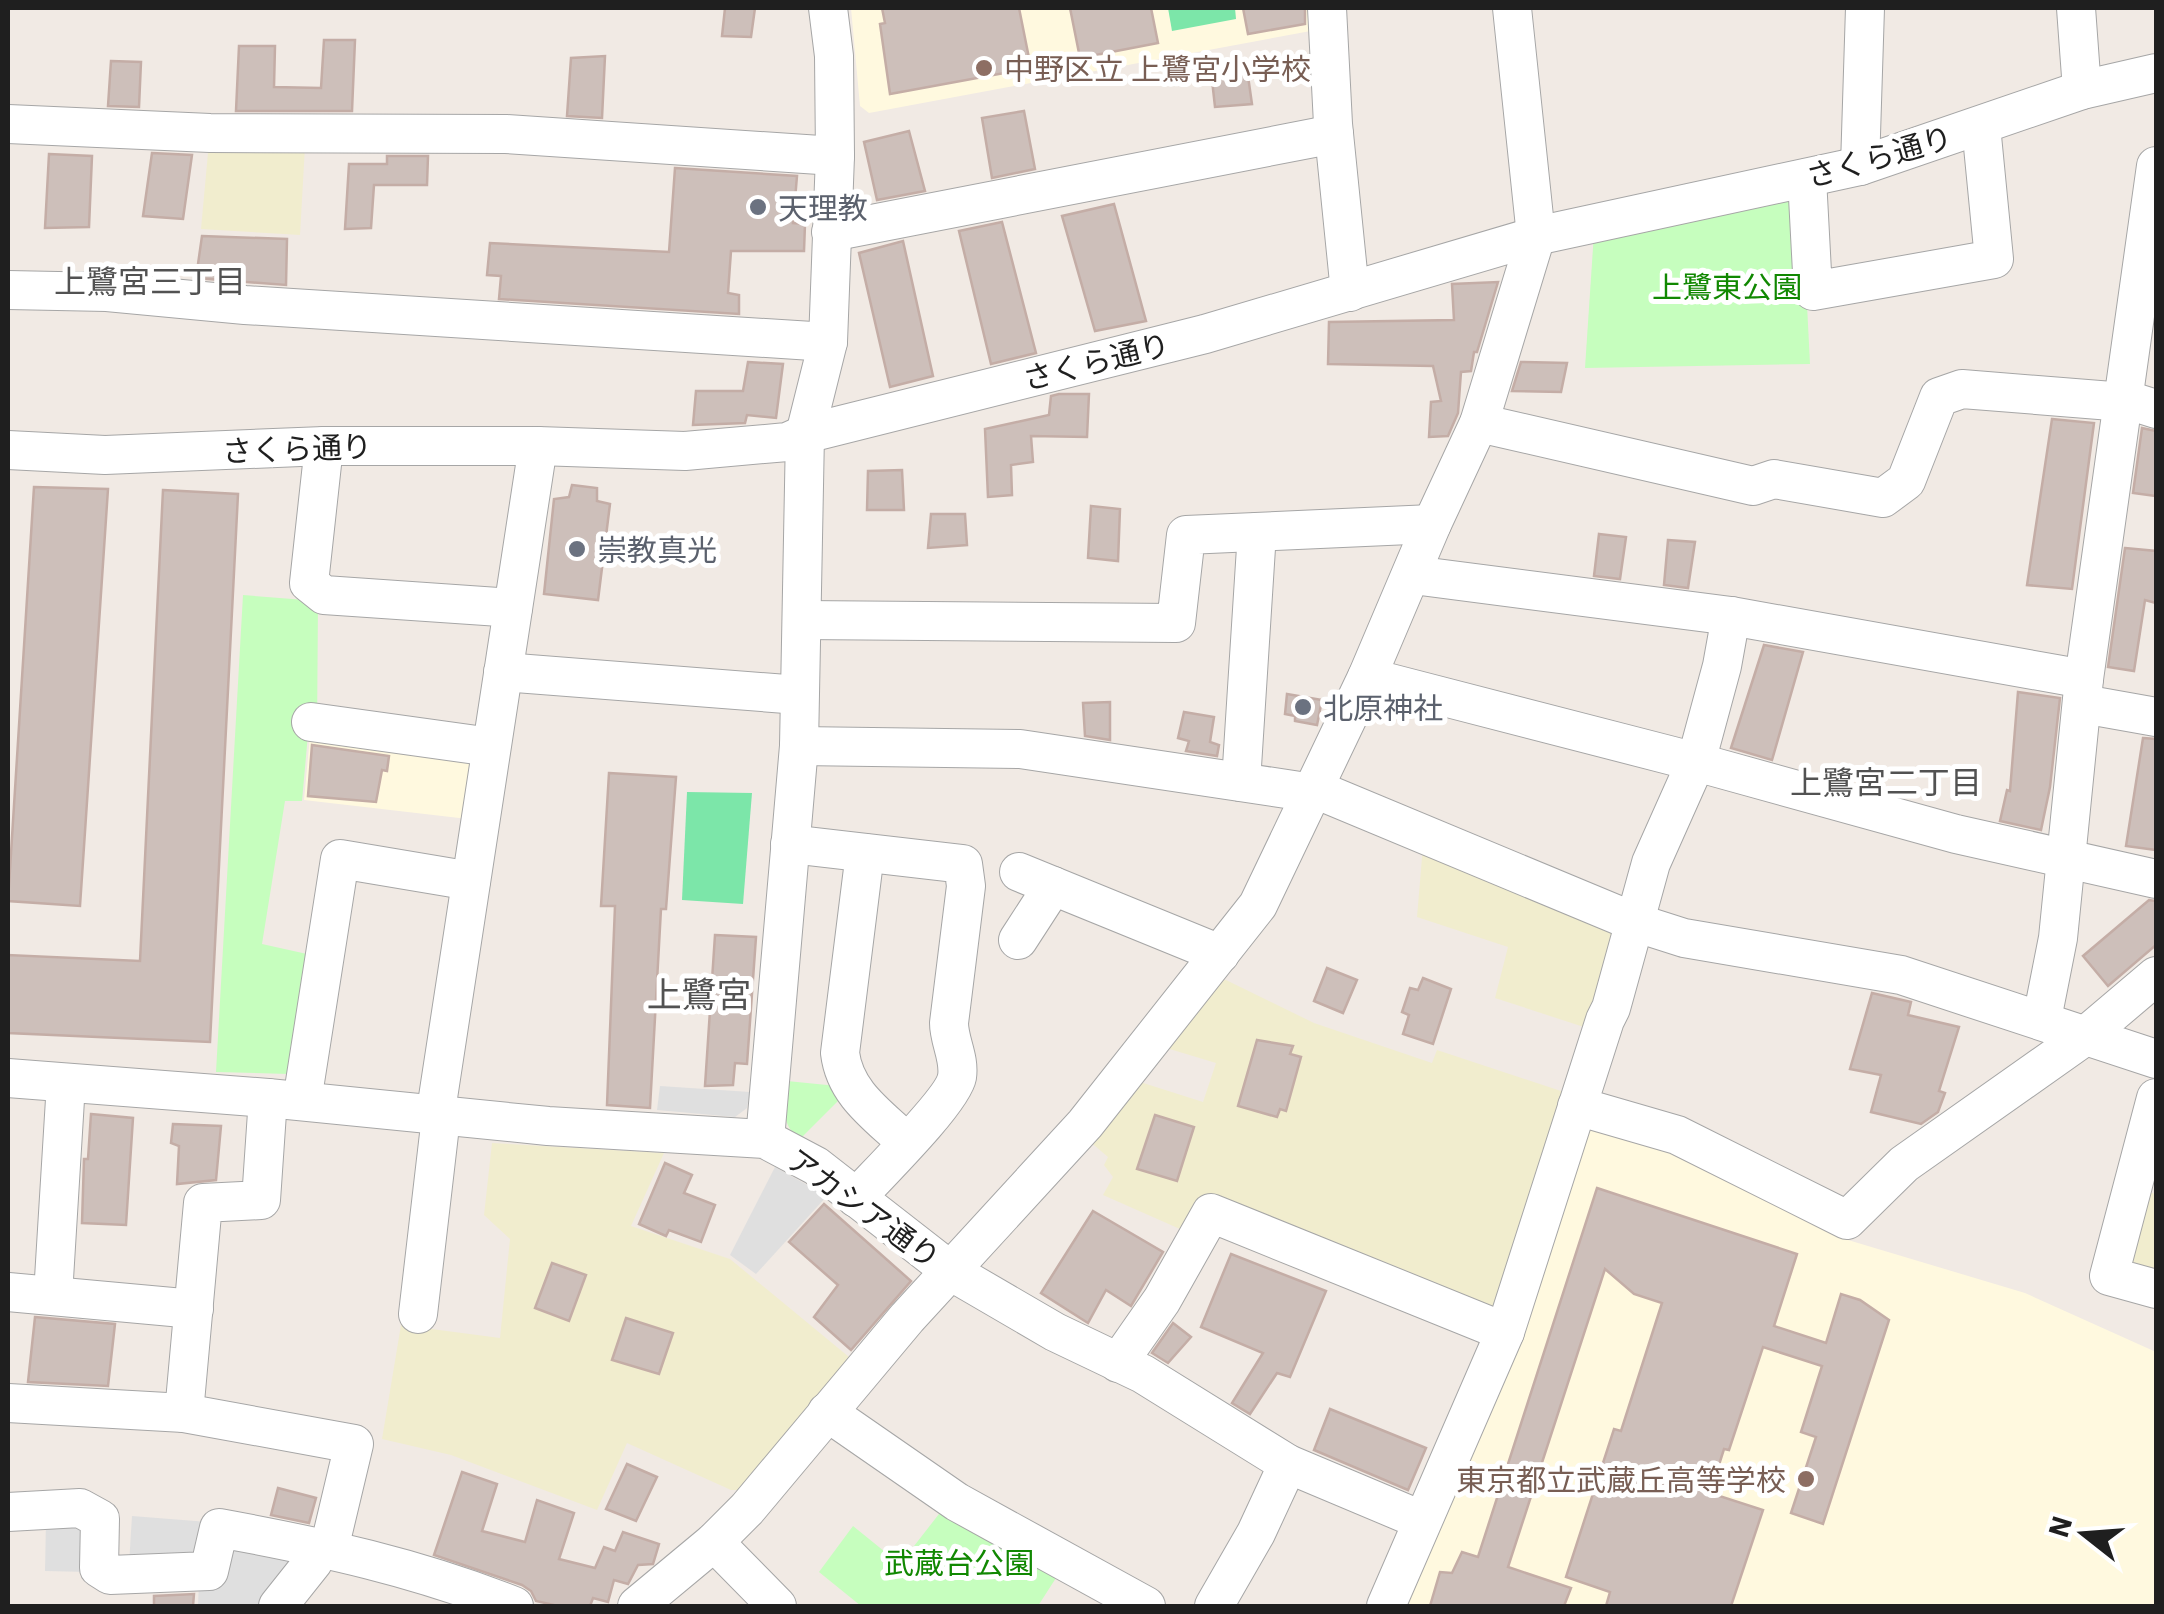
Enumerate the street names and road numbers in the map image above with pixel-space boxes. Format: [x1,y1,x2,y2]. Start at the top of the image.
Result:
street label: さくら通り [1802,117,1956,195]
street label: さくら通り [1019,324,1173,398]
street label: さくら通り [221,426,373,470]
street label: アカシア通り [780,1139,948,1277]

